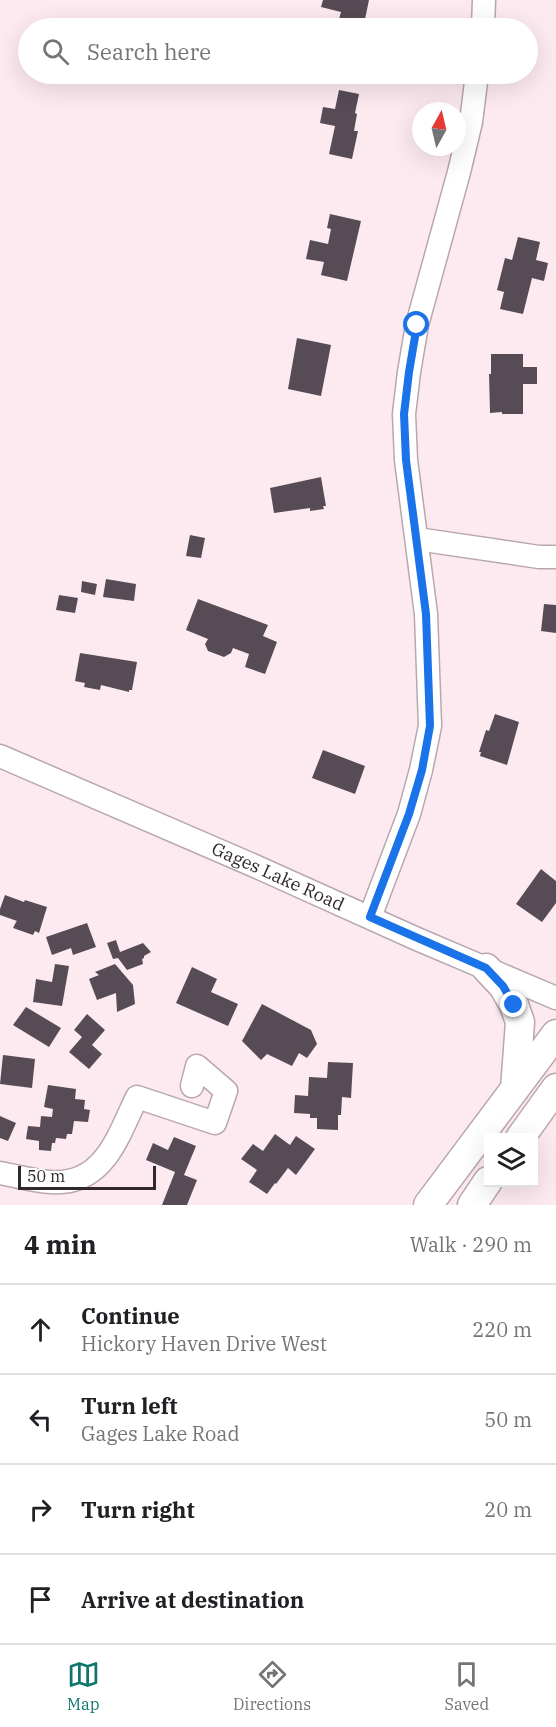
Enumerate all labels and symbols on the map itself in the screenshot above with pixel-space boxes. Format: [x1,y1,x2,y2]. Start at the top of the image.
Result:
north arrow [412,102,466,156]
route start [403,311,429,337]
street label: Gages Lake Road [208,837,348,916]
route end [500,991,526,1017]
scale bar [18,1163,156,1190]

